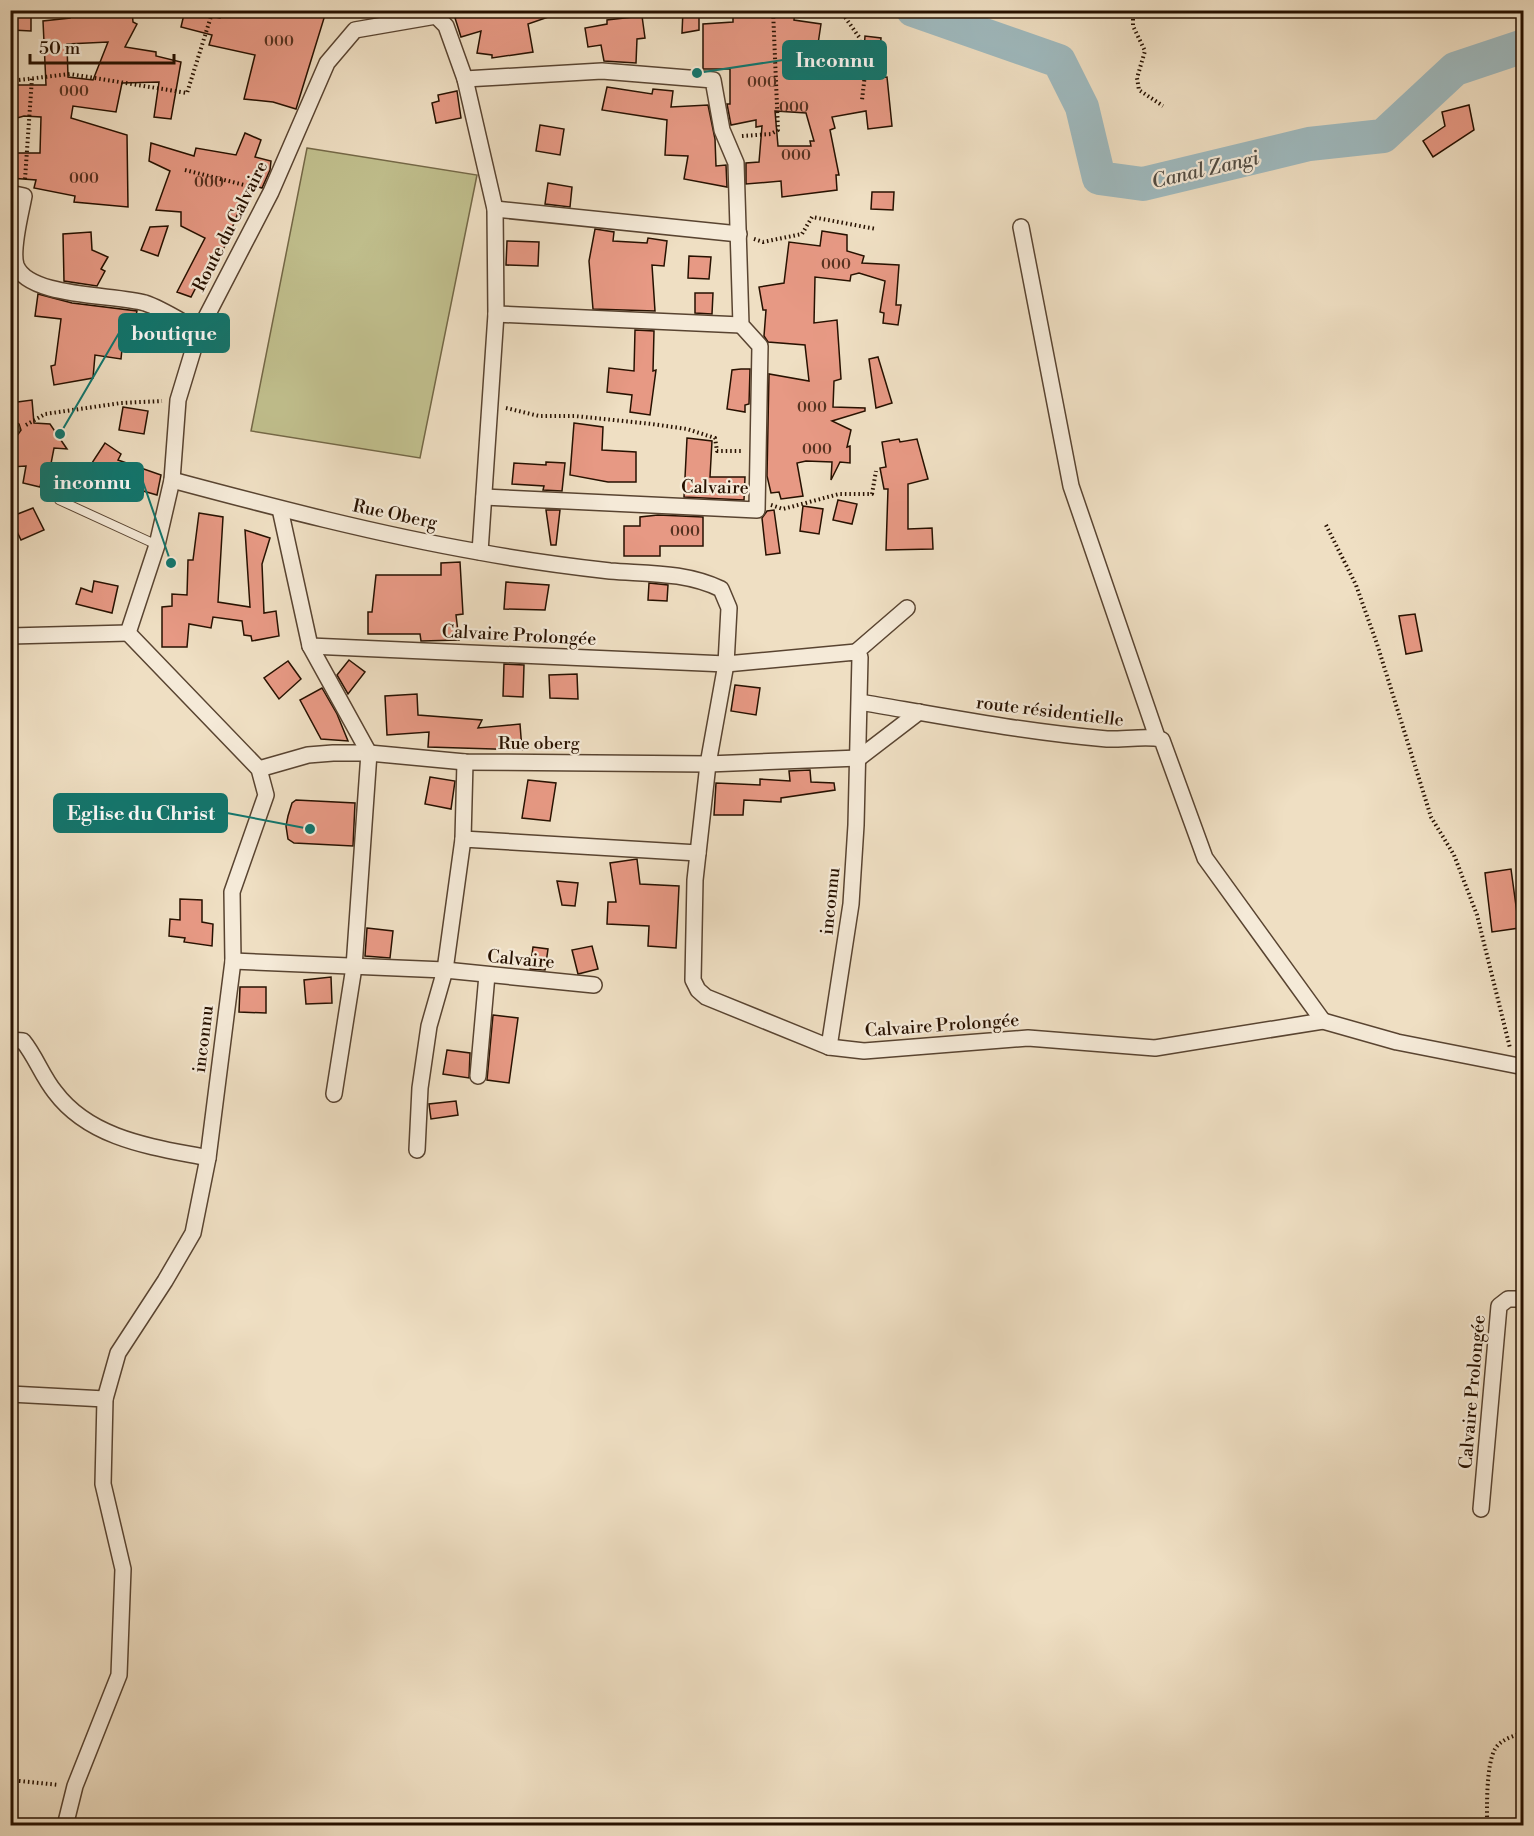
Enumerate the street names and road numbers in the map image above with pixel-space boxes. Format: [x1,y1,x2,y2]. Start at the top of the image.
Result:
street label: Route du Calvaire [188,157,273,295]
street label: Calvaire [681,475,749,500]
street label: Rue Oberg [350,494,440,535]
street label: Calvaire Prolongée [441,620,597,651]
street label: route résidentielle [975,691,1125,732]
street label: Rue oberg [498,732,581,755]
street label: inconnu [816,866,846,936]
street label: Calvaire [486,945,556,974]
street label: inconnu [188,1003,219,1074]
street label: Calvaire Prolongée [864,1009,1020,1042]
street label: Calvaire Prolongée [1454,1314,1491,1470]

